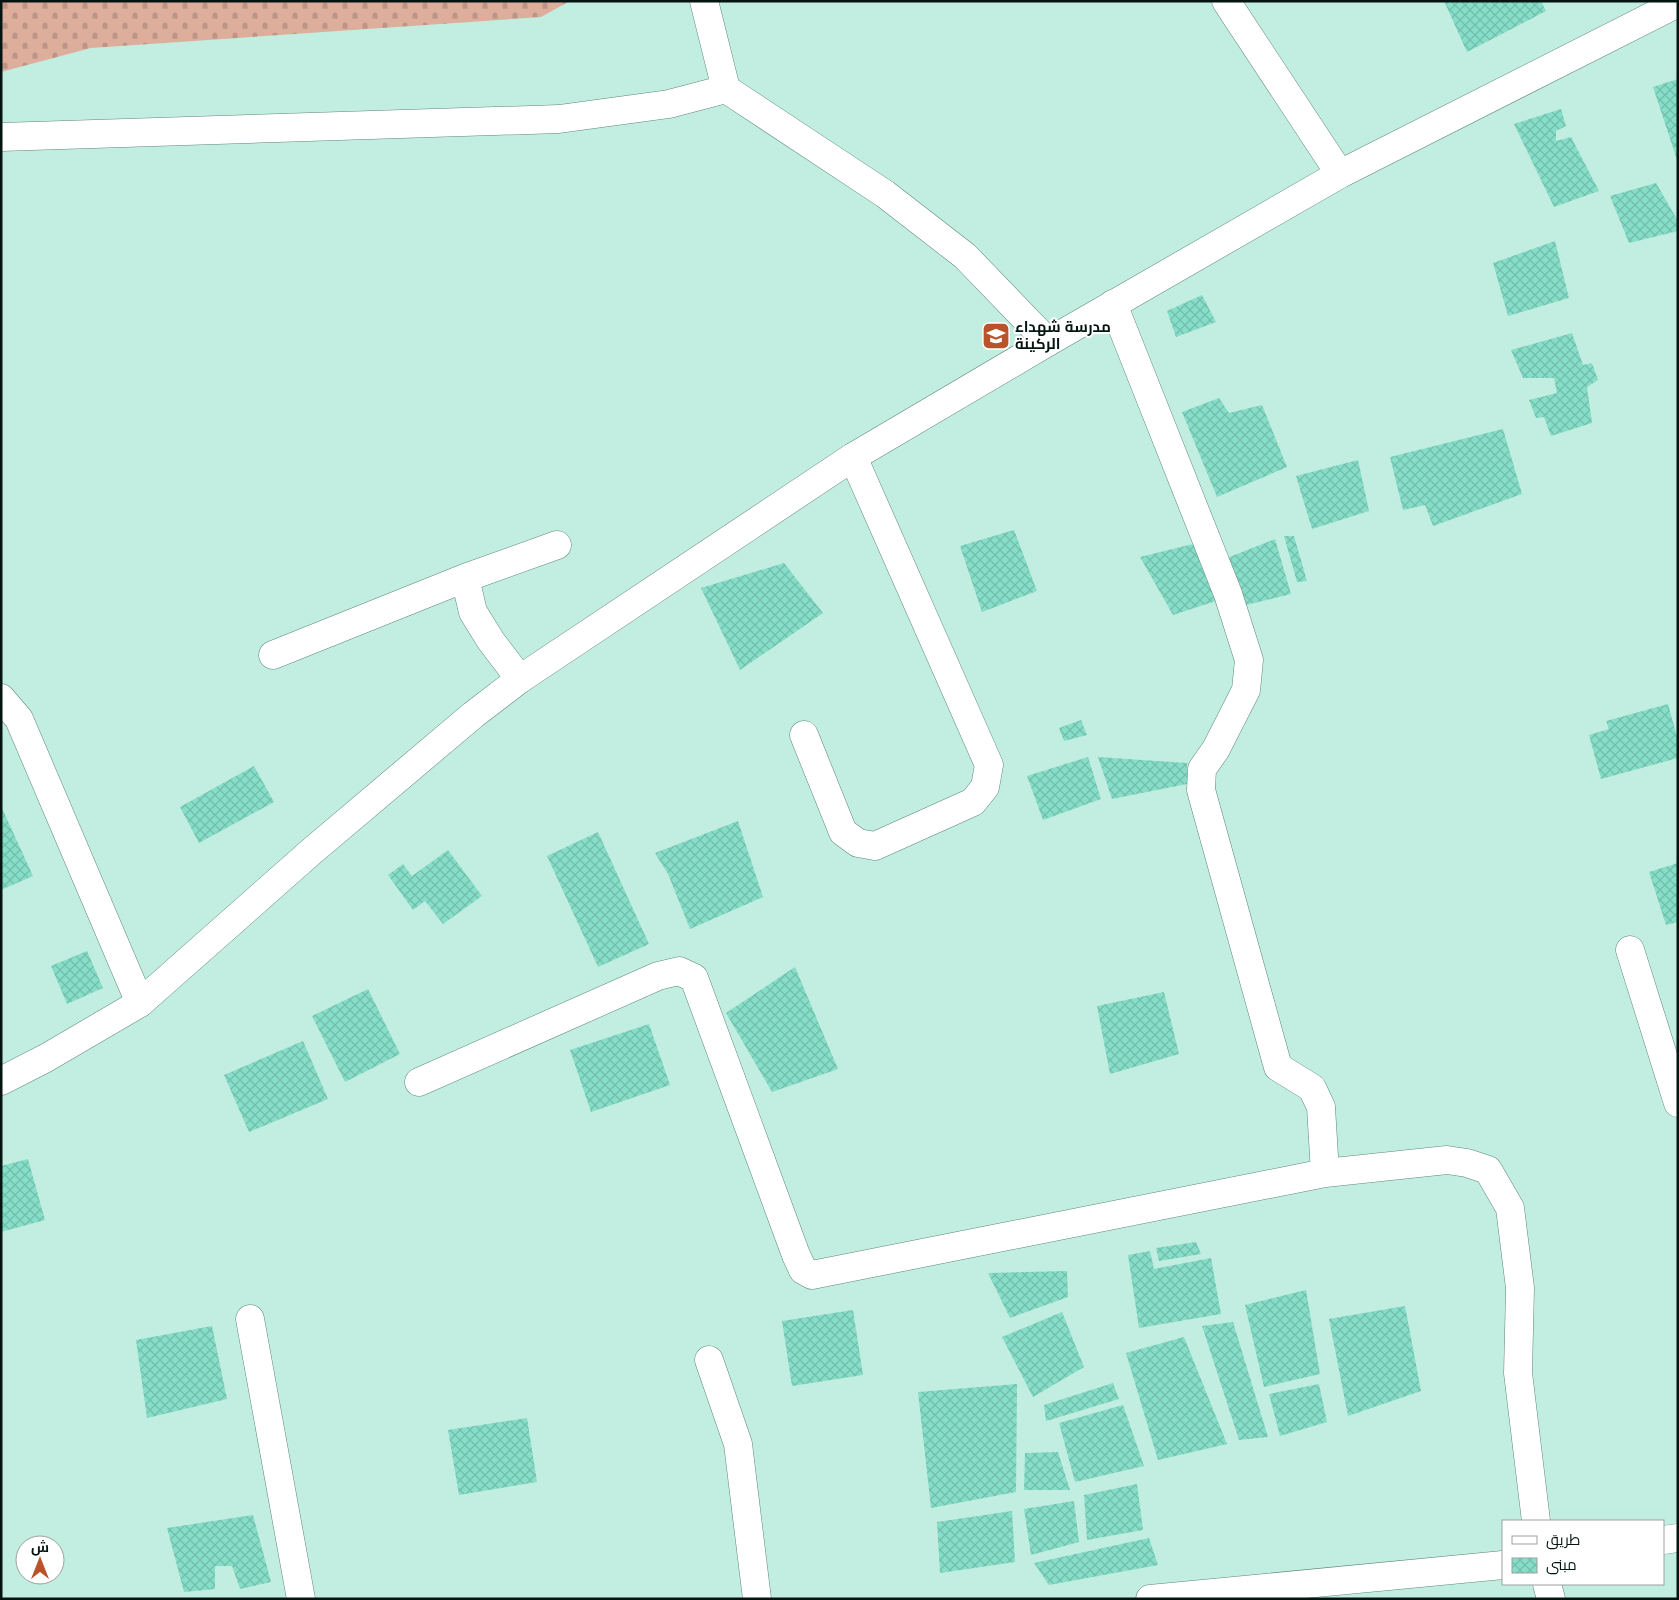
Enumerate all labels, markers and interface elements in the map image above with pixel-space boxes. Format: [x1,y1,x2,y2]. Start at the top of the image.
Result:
place label: مدرسة شهداء الركينة [1015,318,1111,353]
school or university icon: مدرسة شهداء الركينة [981,321,1011,351]
legend [1502,1520,1664,1585]
text: طريق [1546,1531,1580,1550]
north arrow [15,1535,65,1585]
text: ش [31,1539,49,1556]
text: مبنى [1546,1556,1577,1575]

